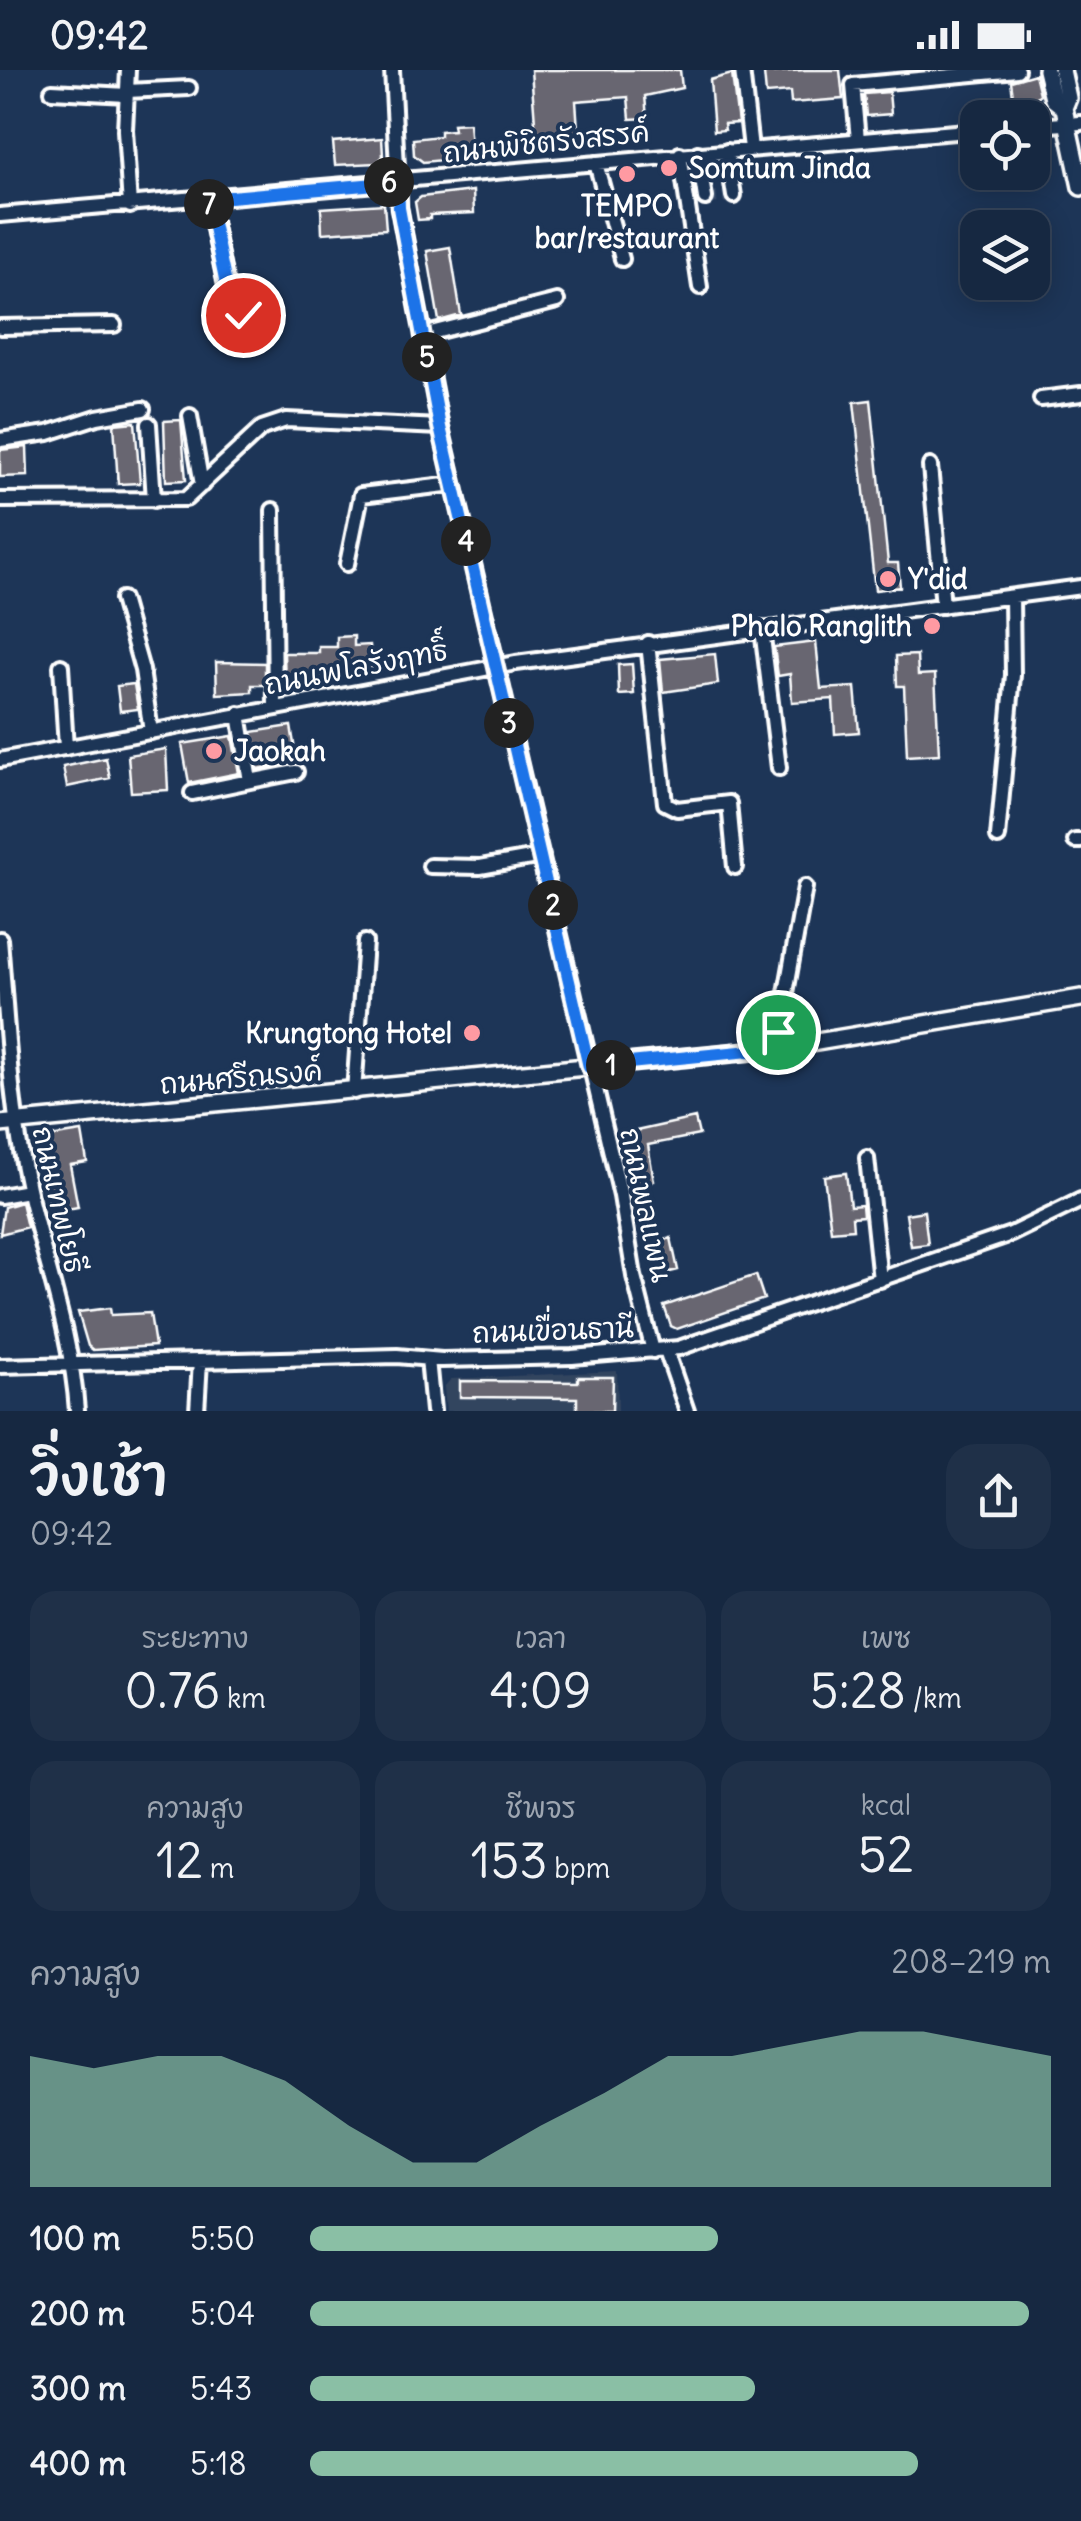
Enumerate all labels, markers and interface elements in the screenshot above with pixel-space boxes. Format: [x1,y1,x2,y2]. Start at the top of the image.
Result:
text: 09:42 [50,12,148,59]
map controls [960,100,1050,300]
button: locate [960,100,1050,190]
street label: ถนนพิชิตรังสรรค์ [441,112,651,171]
place label: Somtum Jinda [689,150,871,186]
pin: 6 [364,157,414,207]
marker: Somtum Jinda [658,157,680,179]
marker: TEMPO bar/restaurant [616,163,638,185]
text: 6 [381,164,397,200]
pin: 7 [184,179,234,229]
text: 7 [202,186,216,222]
place label: TEMPO bar/restaurant [535,188,720,256]
button: layers [960,210,1050,300]
pin [201,273,286,358]
icon: check [216,288,271,343]
pin: 5 [402,332,452,382]
text: 5 [419,339,435,375]
pin: 4 [441,516,491,566]
text: 4 [458,523,474,559]
place label: Y'did [907,561,968,597]
marker: Y'did [877,568,899,590]
place label: Phalo Ranglith [731,608,912,644]
marker: Phalo Ranglith [921,615,943,637]
street label: ถนนพโลรังฤทธิ์ [260,625,451,704]
pin: 3 [484,698,534,748]
text: 3 [501,705,517,741]
place label: Jaokah [234,733,326,769]
marker: Jaokah [203,740,225,762]
pin: 2 [528,880,578,930]
text: 2 [545,887,561,923]
pin [736,990,821,1075]
icon: arrive [751,1005,806,1060]
place label: Krungtong Hotel [245,1015,452,1051]
marker: Krungtong Hotel [461,1022,483,1044]
pin: 1 [586,1040,636,1090]
text: 1 [605,1047,617,1083]
street label: ถนนศรีณรงค์ [158,1051,324,1102]
street label: ถนนเทพโยธี [25,1123,94,1277]
street label: ถนนพลแพน [612,1124,680,1286]
street label: ถนนเขื่อนธานี [471,1301,635,1351]
text: วิ่งเช้า [30,1441,167,1510]
button: share [946,1444,1051,1549]
text: 09:42 [30,1513,113,1554]
text: ระยะทาง [142,1620,249,1656]
text: เวลา [515,1620,566,1656]
text: เพซ [861,1620,911,1656]
text: 0.76 [124,1659,220,1722]
text: 4:09 [490,1659,591,1722]
text: 5:28 [810,1659,906,1722]
text: km [220,1680,266,1716]
text: /km [906,1680,962,1716]
text: kcal [861,1787,911,1823]
text: ความสูง [147,1790,244,1826]
text: ชีพจร [505,1790,576,1826]
text: 52 [858,1823,914,1886]
text: 12 [156,1829,203,1892]
text: 153 [471,1829,548,1892]
text: m [203,1850,234,1886]
text: bpm [548,1850,610,1886]
text: 208–219 m [891,1941,1051,1982]
text: ความสูง [30,1953,141,1994]
text: 100 m [30,2218,121,2259]
text: 5:50 [190,2218,255,2259]
text: 200 m [30,2293,125,2334]
text: 5:04 [190,2293,255,2334]
text: 300 m [30,2368,126,2409]
text: 5:43 [190,2368,252,2409]
text: 400 m [30,2443,126,2484]
text: 5:18 [190,2443,247,2484]

